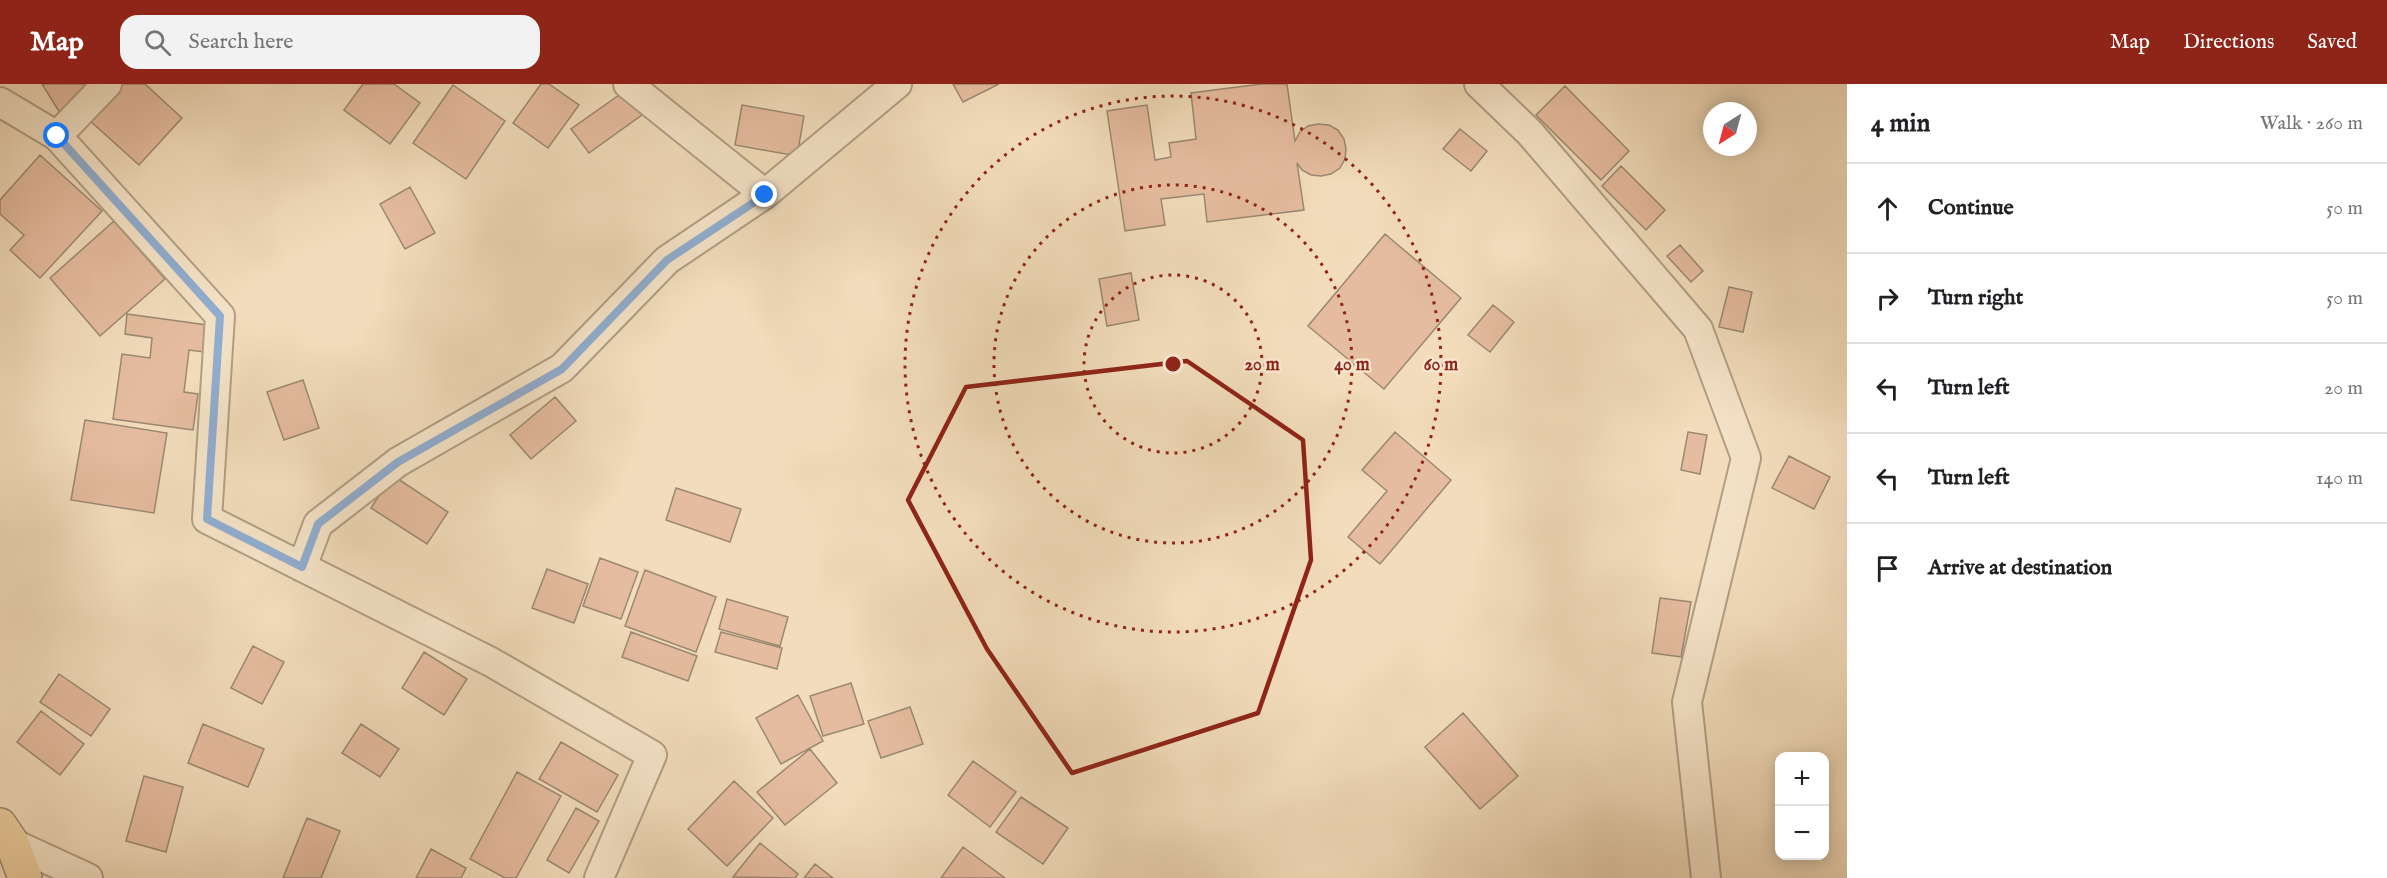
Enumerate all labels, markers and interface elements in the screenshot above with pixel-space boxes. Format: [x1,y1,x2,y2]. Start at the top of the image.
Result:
search box [120,15,540,69]
text: Map [30,25,84,60]
icon: search [141,26,174,59]
text: Search here [189,28,293,56]
text: Map [2110,29,2150,56]
text: Directions [2183,29,2274,56]
text: Saved [2307,29,2357,56]
north arrow [1703,102,1757,156]
text: 4 min [1871,107,1930,140]
text: Walk · 260 m [2260,111,2363,136]
route start [43,122,69,148]
route end [751,181,777,207]
icon: ahead [1871,192,1904,225]
text: Continue [1928,194,2014,222]
text: 50 m [2326,196,2363,221]
icon: right [1871,282,1904,315]
text: Turn right [1928,284,2023,312]
text: 50 m [2326,286,2363,311]
centre of rings [1163,354,1183,374]
text: 20 m [1244,354,1280,377]
text: 40 m [1334,354,1370,377]
text: 60 m [1424,354,1458,377]
icon: left [1871,372,1904,405]
text: Turn left [1928,374,2010,402]
text: 20 m [2324,376,2363,401]
icon: left [1871,462,1904,495]
text: Turn left [1928,464,2010,492]
text: 140 m [2316,466,2363,491]
icon: arrive [1871,552,1904,585]
text: Arrive at destination [1928,554,2112,582]
map controls [1775,752,1829,860]
button: + [1775,752,1829,806]
button: − [1775,806,1829,860]

